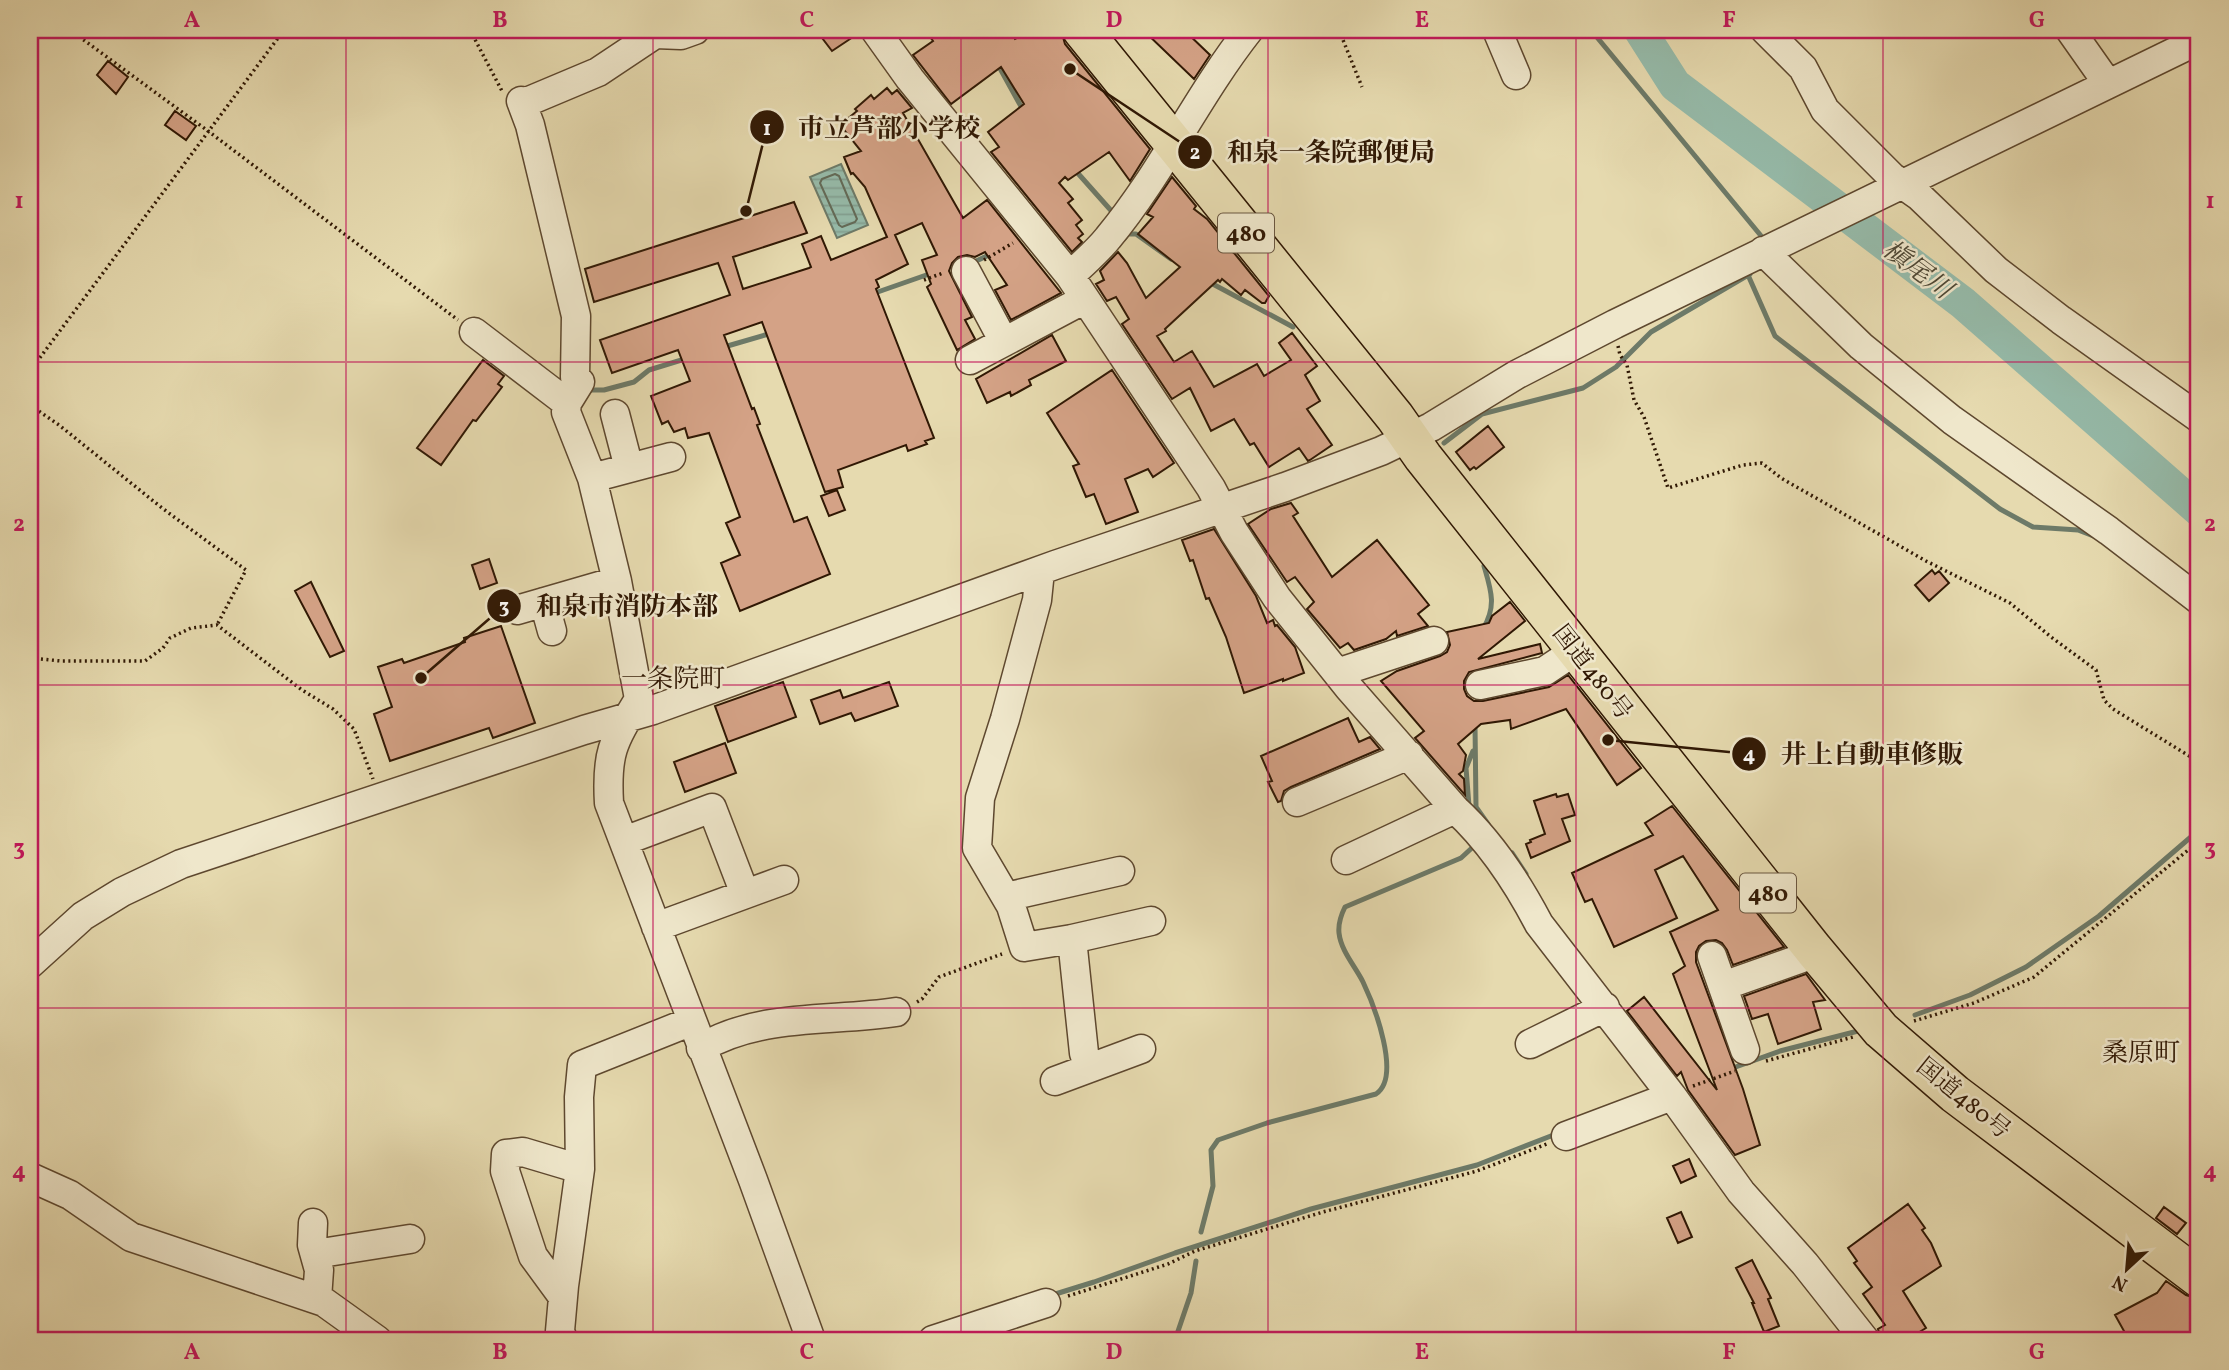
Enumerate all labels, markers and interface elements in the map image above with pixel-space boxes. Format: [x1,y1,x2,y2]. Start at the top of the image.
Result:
text: A [184,5,200,37]
text: B [492,5,508,37]
text: C [800,5,814,37]
text: D [1106,5,1123,37]
text: E [1415,5,1429,37]
text: F [1722,5,1736,37]
text: G [2029,5,2045,37]
callout: 市立芦部小学校 [749,104,994,151]
text: 市立芦部小学校 [798,112,980,148]
text: 1 [763,115,771,144]
callout: 和泉一条院郵便局 [1178,129,1449,176]
text: 和泉一条院郵便局 [1227,136,1435,172]
text: 2 [1190,139,1200,168]
text: 1 [14,186,24,218]
text: 1 [2205,186,2215,218]
road number: 480 [1218,214,1274,252]
water label: 槇尾川 [1875,233,1961,310]
text: 2 [13,509,25,541]
text: 2 [2204,509,2216,541]
callout: 和泉市消防本部 [487,582,732,629]
text: 和泉市消防本部 [536,590,718,626]
text: 3 [499,593,509,622]
street label: 国道480号 [1543,618,1639,728]
district label: 一条院町 [621,662,725,698]
callout: 井上自動車修販 [1732,730,1977,777]
text: 井上自動車修販 [1781,738,1963,774]
text: 4 [1743,741,1756,770]
text: 3 [13,833,25,865]
text: 3 [2204,833,2216,865]
road number: 480 [1740,874,1796,912]
district label: 桑原町 [2102,1036,2180,1072]
street label: 国道480号 [1908,1051,2017,1148]
text: 4 [12,1156,26,1188]
text: 4 [2203,1156,2217,1188]
north arrow [2092,1234,2162,1304]
text: N [2108,1268,2132,1297]
text: A [184,1337,200,1369]
text: B [492,1337,508,1369]
text: C [800,1337,814,1369]
text: D [1106,1337,1123,1369]
text: E [1415,1337,1429,1369]
text: F [1722,1337,1736,1369]
text: G [2029,1337,2045,1369]

